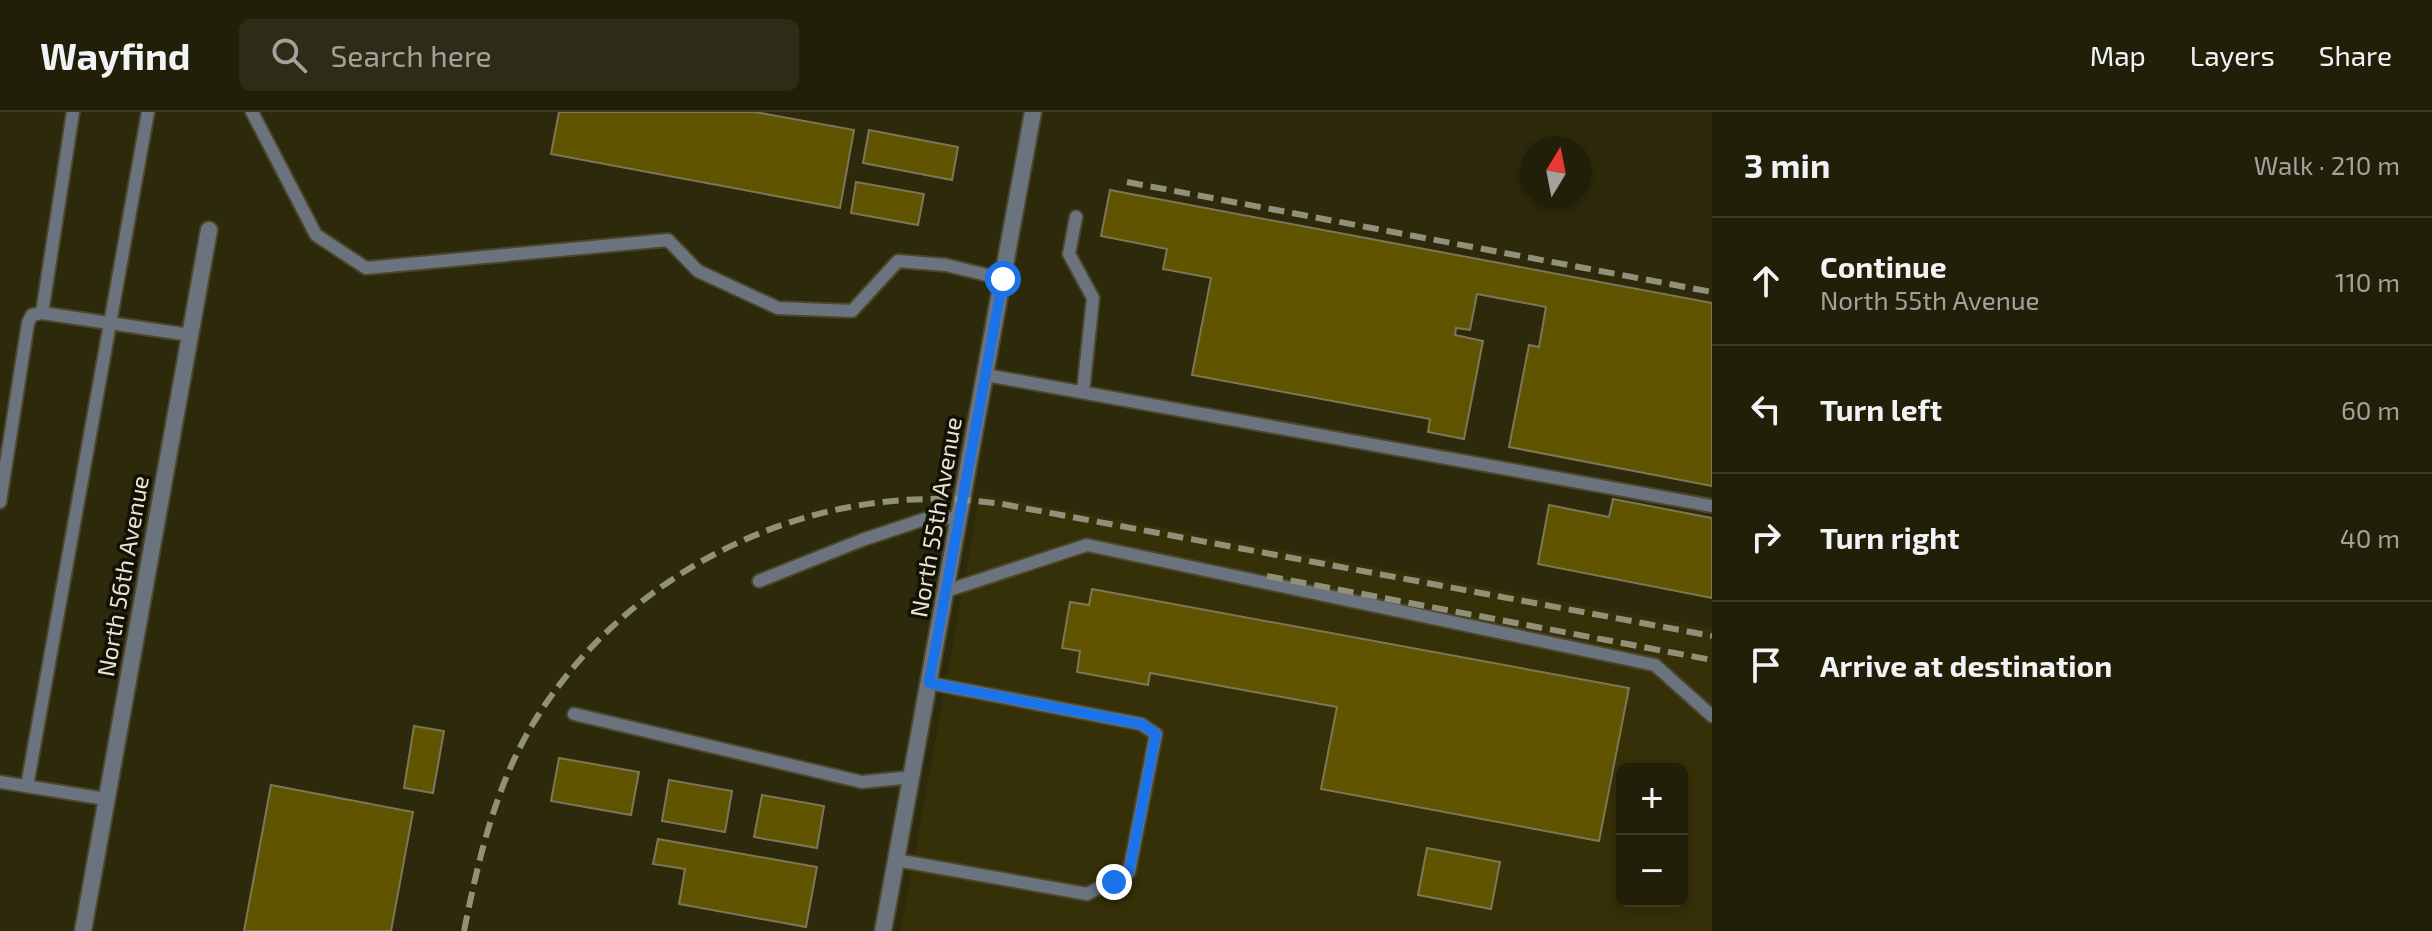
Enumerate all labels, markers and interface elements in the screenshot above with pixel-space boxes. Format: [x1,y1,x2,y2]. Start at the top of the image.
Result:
search box [239,19,799,91]
text: Wayfind [40,32,191,78]
icon: search [267,33,311,77]
text: Search here [331,37,492,73]
text: Map [2090,38,2146,72]
text: Layers [2190,38,2275,72]
text: Share [2319,38,2392,72]
north arrow [1520,136,1592,208]
text: 3 min [1744,144,1830,185]
text: Walk · 210 m [2254,149,2400,180]
text: Continue [1820,248,1947,284]
icon: ahead [1744,259,1788,303]
route start [985,261,1021,297]
text: 110 m [2335,266,2400,297]
text: North 55th Avenue [1820,284,2040,315]
icon: left [1744,387,1788,431]
text: Turn left [1820,391,1942,427]
text: 60 m [2341,394,2400,425]
street label: North 55th Avenue [903,415,967,619]
street label: North 56th Avenue [90,473,154,679]
icon: right [1744,515,1788,559]
text: Turn right [1820,519,1960,555]
text: 40 m [2340,522,2400,553]
icon: arrive [1744,643,1788,687]
text: Arrive at destination [1820,647,2112,683]
map controls [1616,763,1688,907]
button: + [1616,763,1688,835]
button: − [1616,835,1688,907]
route end [1096,864,1132,900]

